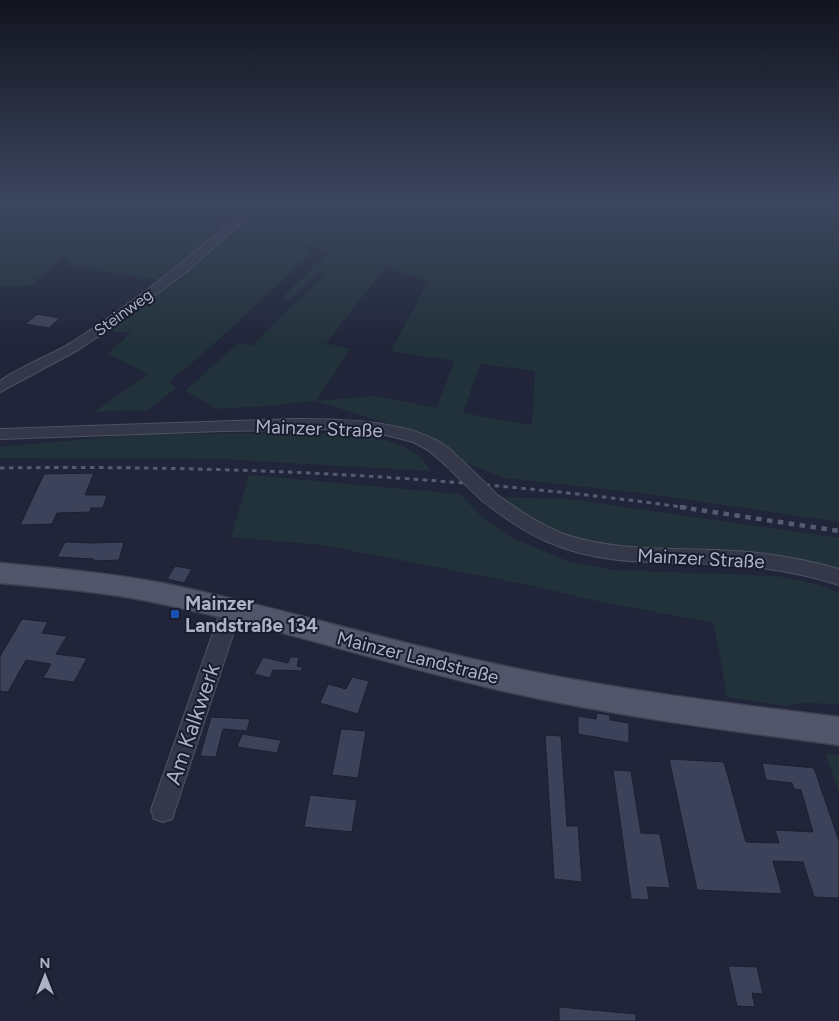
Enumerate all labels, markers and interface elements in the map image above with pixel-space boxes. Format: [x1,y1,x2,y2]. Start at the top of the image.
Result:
street label: Steinweg [90,285,156,340]
street label: Mainzer Straße [255,415,383,442]
street label: Mainzer Straße [637,544,765,573]
place label: Mainzer Landstraße 134 [185,592,318,637]
marker: Mainzer Landstraße 134 [169,608,181,620]
street label: Mainzer Landstraße [334,626,501,689]
street label: Am Kalkwerk [159,660,226,788]
north arrow [20,951,70,1001]
text: N [40,955,50,972]

